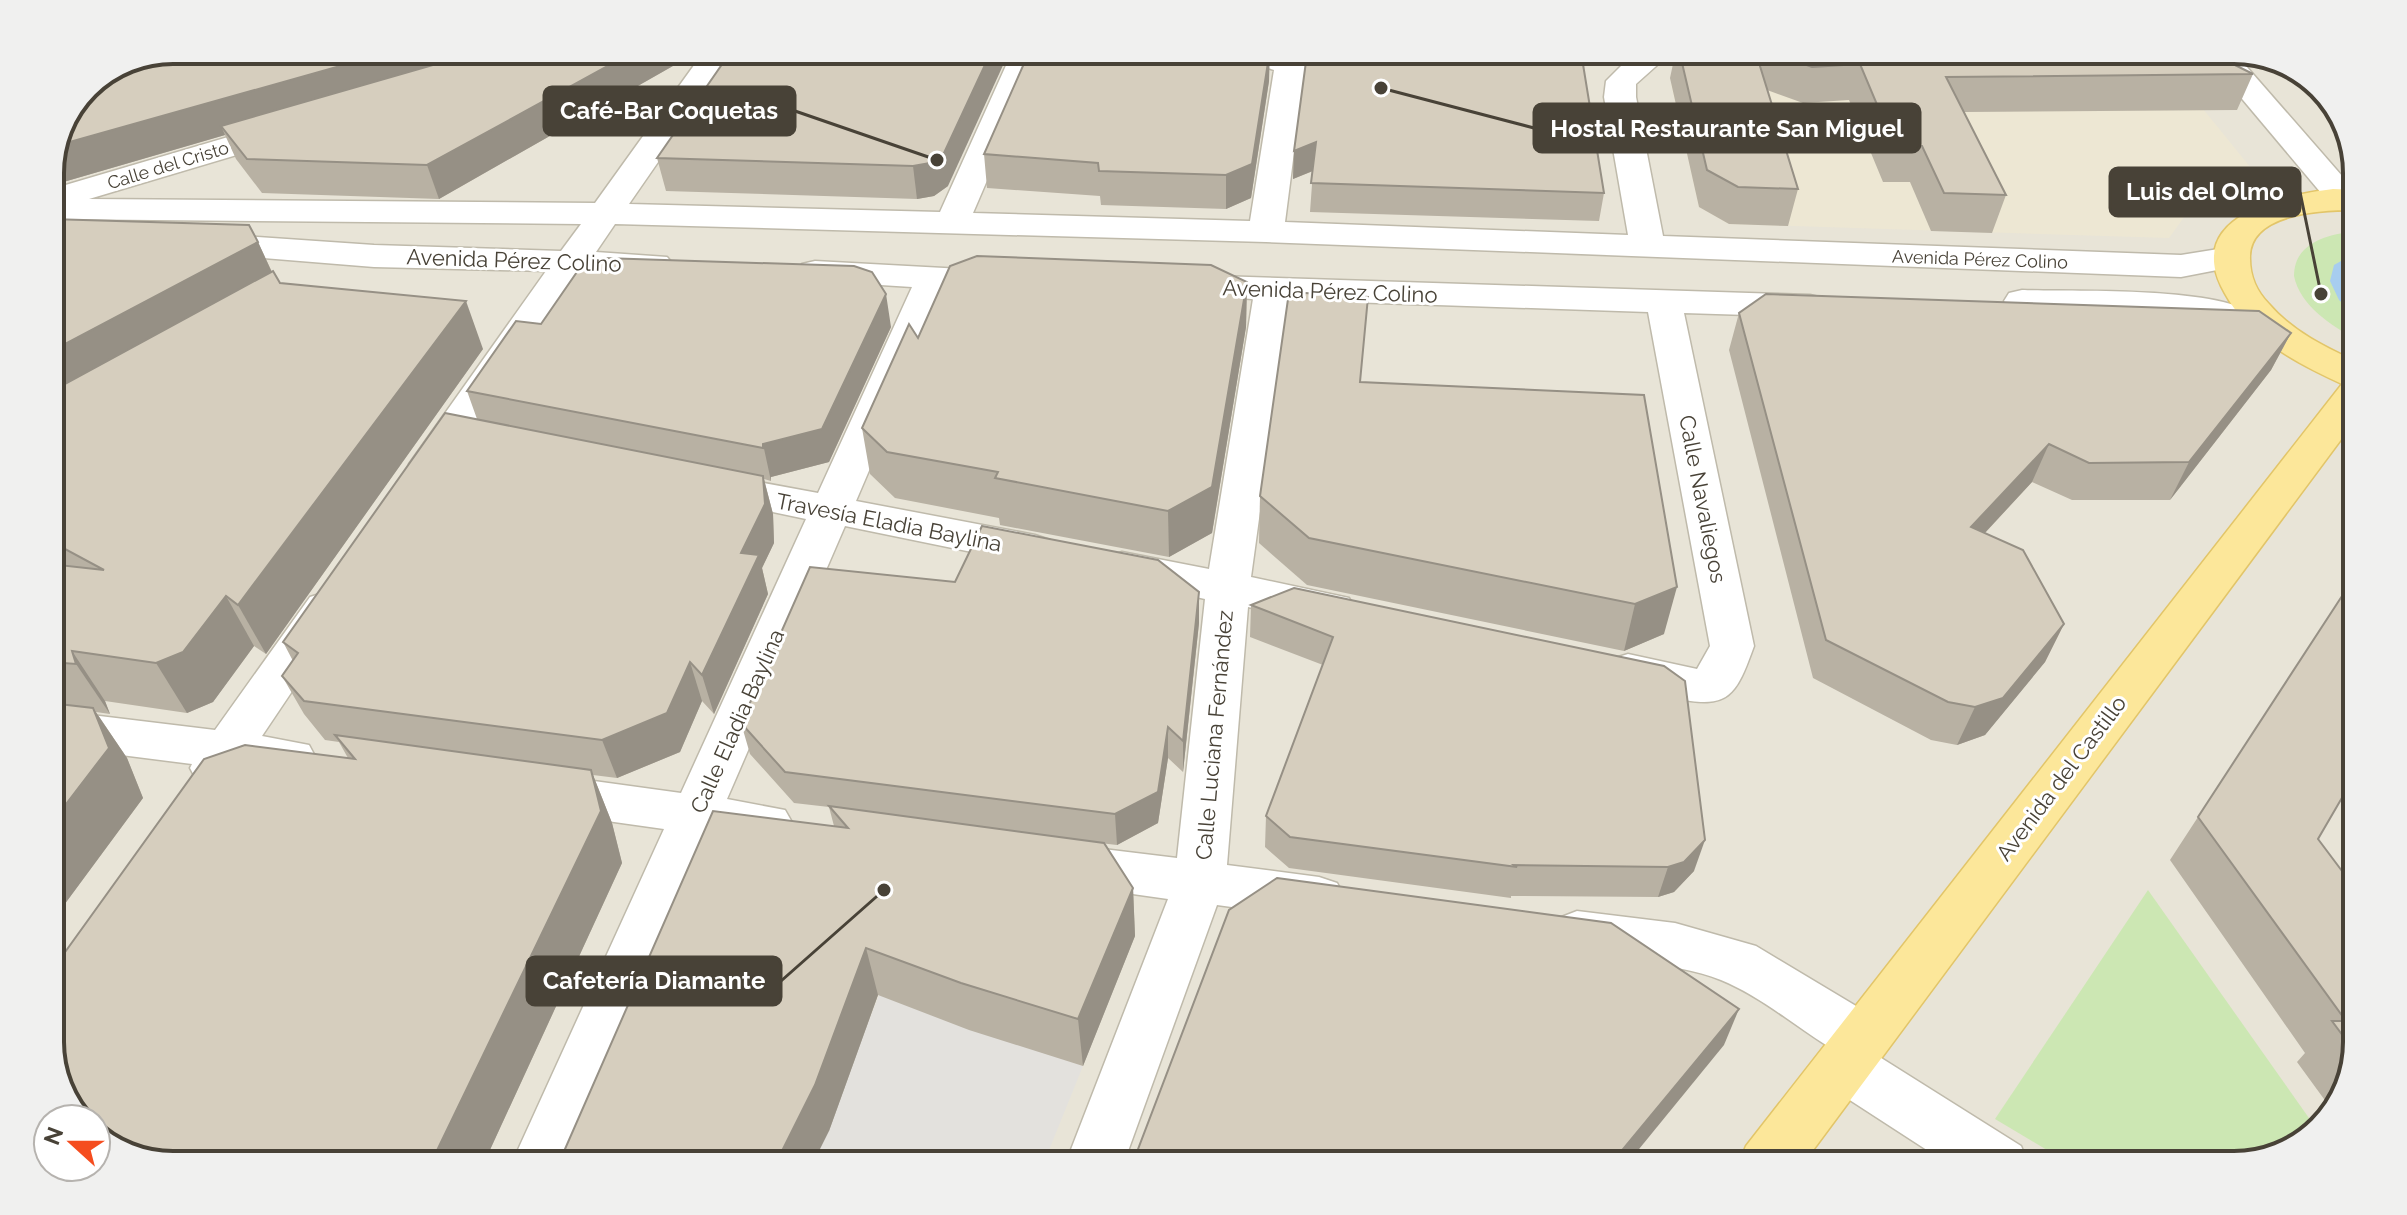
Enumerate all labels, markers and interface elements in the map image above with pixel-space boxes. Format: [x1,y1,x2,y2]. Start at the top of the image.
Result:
callout: Café-Bar Coquetas [544,87,795,135]
text: Café-Bar Coquetas [560,96,778,125]
callout: Hostal Restaurante San Miguel [1534,104,1920,152]
text: Hostal Restaurante San Miguel [1550,114,1904,143]
street label: Calle del Cristo [105,137,231,193]
callout: Luis del Olmo [2110,168,2300,216]
text: Luis del Olmo [2126,177,2284,206]
street label: Avenida Pérez Colino [406,243,622,277]
street label: Avenida Pérez Colino [1892,245,2069,273]
street label: Avenida Pérez Colino [1222,274,1438,308]
street label: Calle Navaliegos [1674,413,1732,585]
street label: Travesía Eladia Baylina [774,487,1004,557]
street label: Calle Luciana Fernández [1190,609,1238,861]
street label: Calle Eladia Baylina [685,625,789,817]
street label: Avenida del Castillo [1991,690,2131,866]
callout: Cafetería Diamante [527,957,781,1005]
text: Cafetería Diamante [543,966,765,995]
north arrow [32,1103,112,1183]
text: N [38,1123,68,1148]

